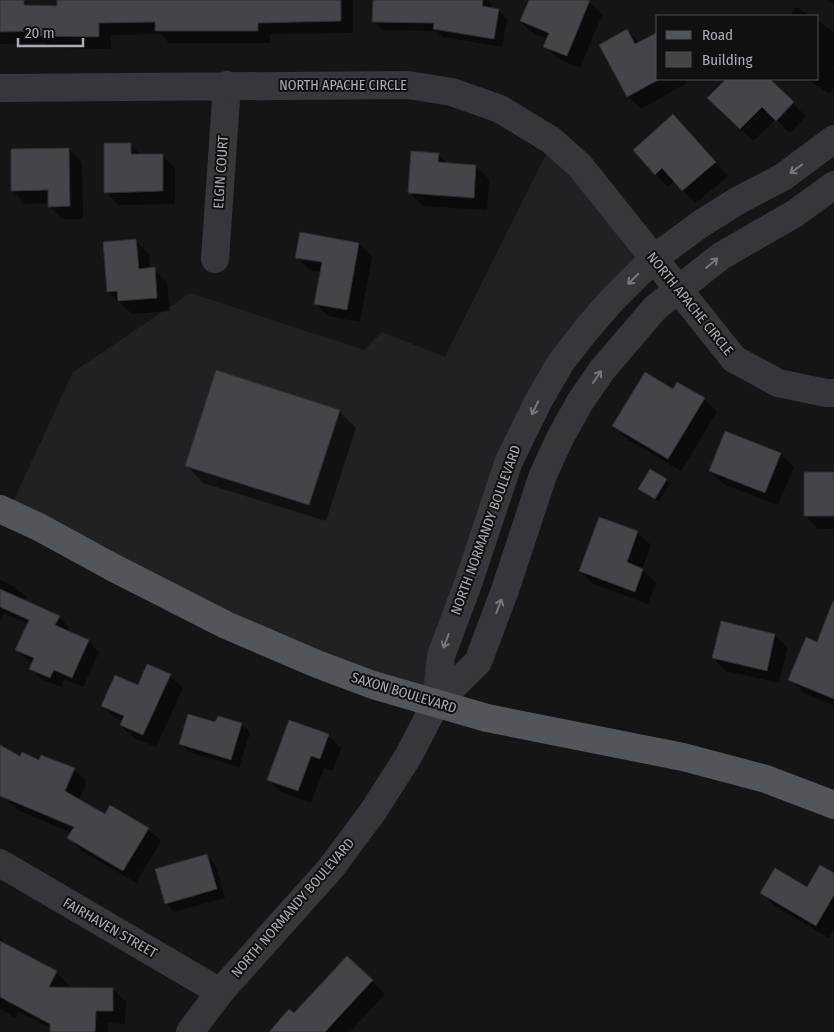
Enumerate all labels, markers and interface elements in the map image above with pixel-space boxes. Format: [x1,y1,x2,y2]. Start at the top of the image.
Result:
scale bar [18,15,82,47]
legend [656,15,819,80]
text: 20 m [25,24,55,42]
text: Road [702,26,733,44]
text: Building [702,51,753,69]
street label: NORTH APACHE CIRCLE [279,77,407,94]
street label: ELGIN COURT [210,134,232,209]
one-way arrow [789,164,803,174]
street label: NORTH APACHE CIRCLE [643,249,737,359]
one-way arrow [705,258,718,269]
one-way arrow [627,273,639,285]
one-way arrow [592,370,602,384]
one-way arrow [530,400,540,415]
street label: NORTH NORMANDY BOULEVARD [447,443,525,617]
one-way arrow [495,599,504,614]
one-way arrow [441,633,451,648]
street label: SAXON BOULEVARD [349,669,459,717]
street label: NORTH NORMANDY BOULEVARD [228,835,358,981]
street label: FAIRHAVEN STREET [60,894,160,962]

